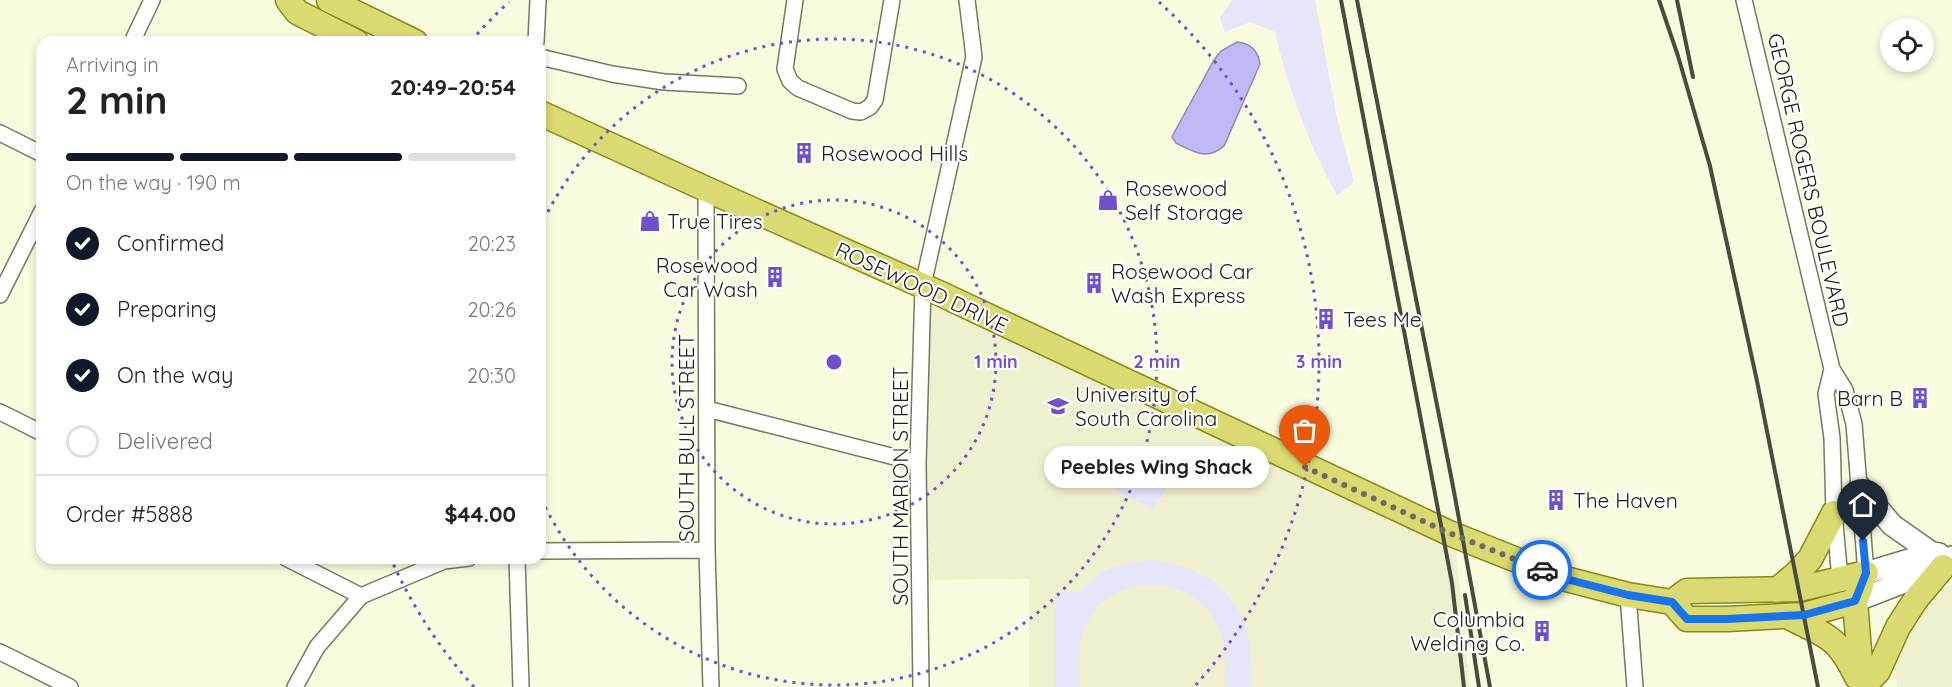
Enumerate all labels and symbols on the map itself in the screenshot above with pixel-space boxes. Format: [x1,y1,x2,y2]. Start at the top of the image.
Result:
street label: GEORGE ROGERS BOULEVARD [1763,31,1855,329]
place label: Rosewood Hills [821,140,968,166]
building icon: Rosewood Hills [792,141,816,165]
place label: Rosewood Self Storage [1125,175,1243,225]
shop icon: Rosewood Self Storage [1096,188,1120,212]
place label: True Tires [667,208,763,234]
shop icon: True Tires [638,209,662,233]
street label: ROSEWOOD DRIVE [832,236,1012,338]
place label: Rosewood Car Wash [656,252,758,302]
place label: Rosewood Car Wash Express [1111,258,1254,308]
building icon: Rosewood Car Wash [763,265,787,289]
building icon: Rosewood Car Wash Express [1082,271,1106,295]
place label: Tees Me [1343,306,1422,332]
building icon: Tees Me [1314,307,1338,331]
street label: SOUTH BULL STREET [673,334,699,542]
text: 1 min [974,350,1018,373]
text: 2 min [1134,350,1180,373]
text: 3 min [1296,350,1342,373]
centre of rings [824,352,844,372]
street label: SOUTH MARION STREET [887,367,913,605]
place label: University of South Carolina [1075,381,1217,431]
place label: Barn B [1837,385,1903,411]
building icon: Barn B [1908,386,1932,410]
school or university icon: University of South Carolina [1046,394,1070,418]
pin [1279,405,1330,467]
callout: Peebles Wing Shack [1044,446,1269,488]
pin [1837,479,1888,541]
place label: The Haven [1573,487,1678,513]
building icon: The Haven [1544,488,1568,512]
courier [1512,540,1572,600]
place label: Columbia Welding Co. [1410,606,1525,656]
building icon: Columbia Welding Co. [1530,619,1554,643]

